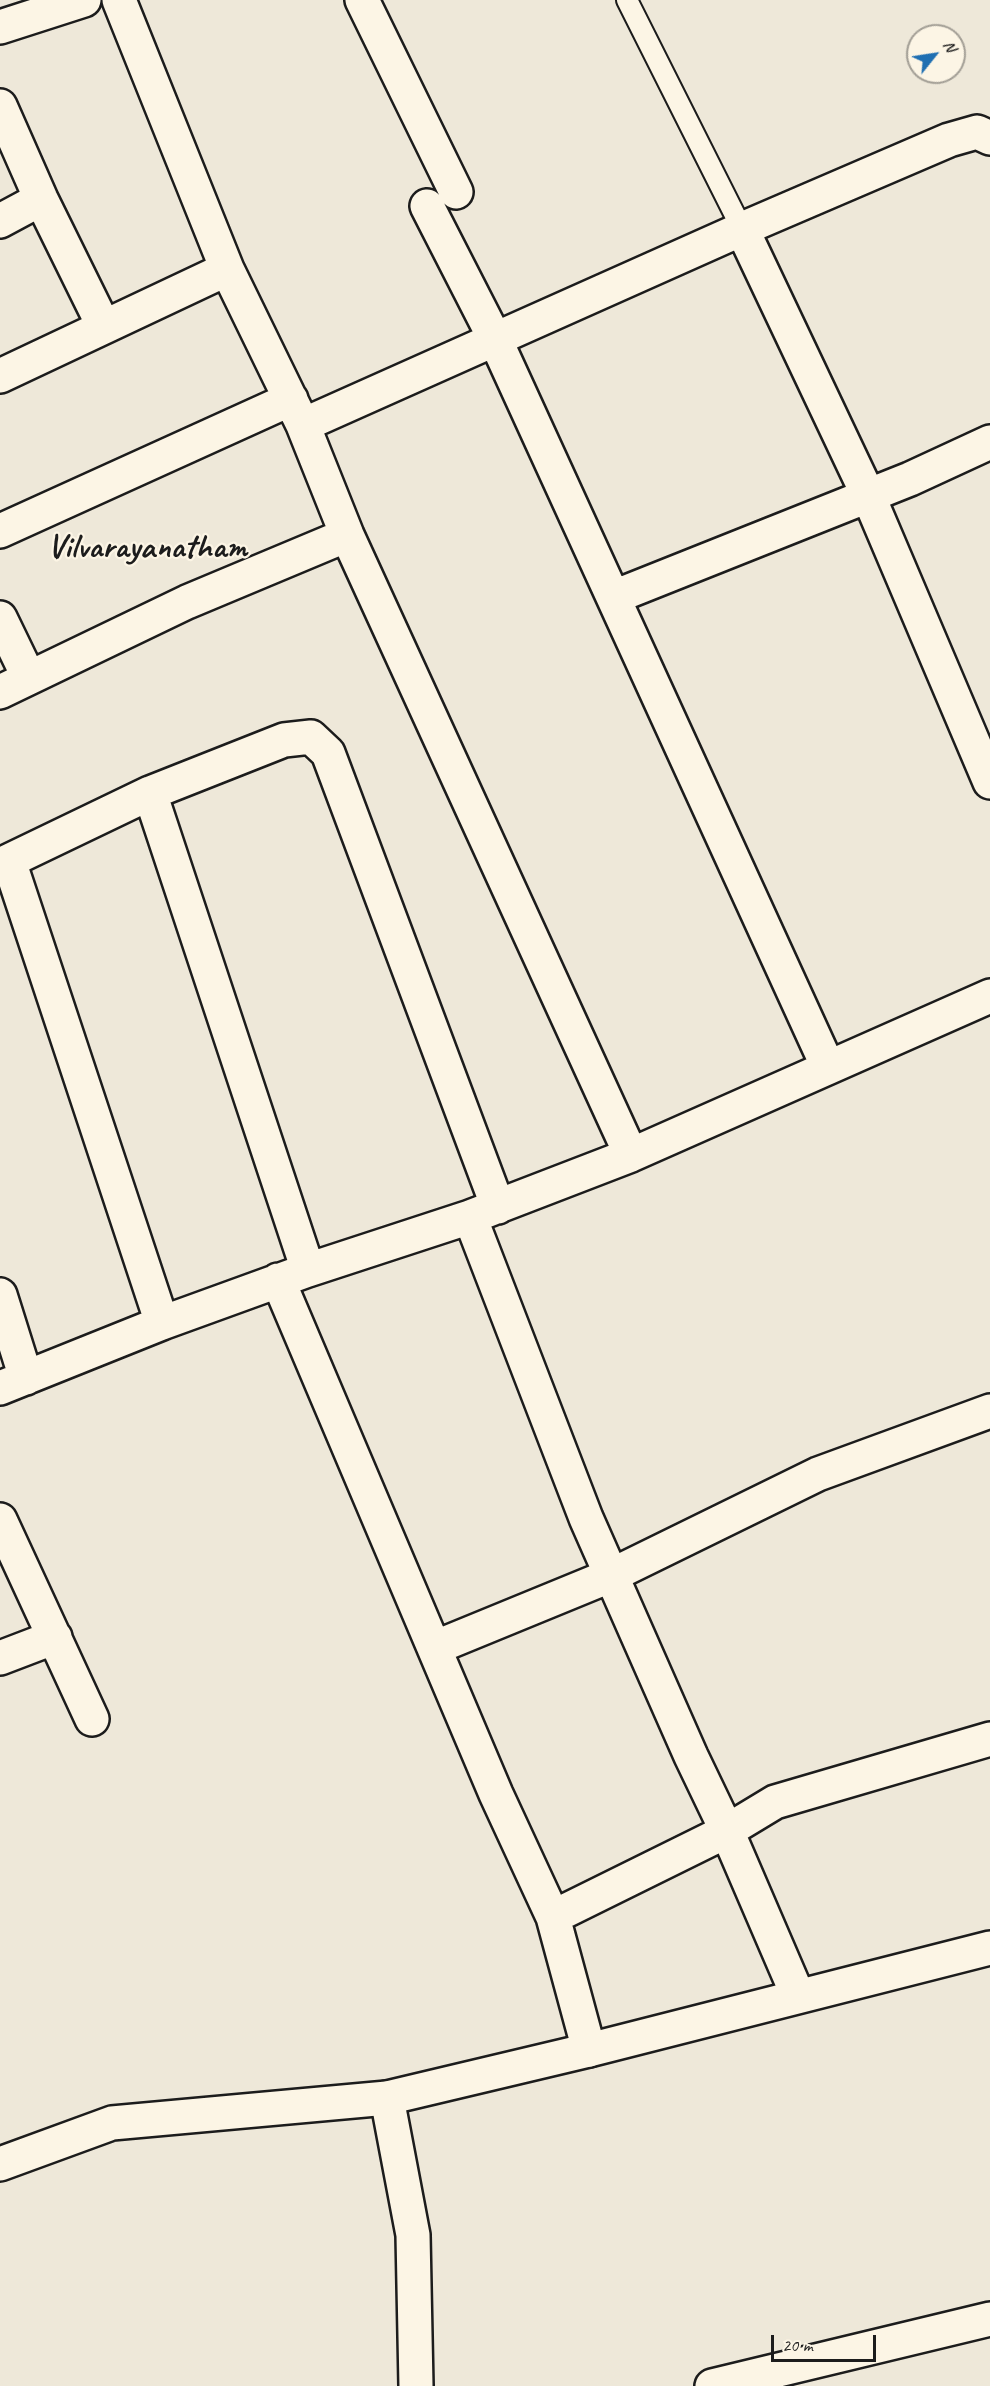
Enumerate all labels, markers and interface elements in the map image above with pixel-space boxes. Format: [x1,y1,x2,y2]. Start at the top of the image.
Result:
north arrow [906,24,966,84]
text: N [939,37,961,55]
district label: Vilvarayanatham [47,528,247,568]
scale bar [774,2323,879,2361]
text: 20 m [782,2334,813,2356]

